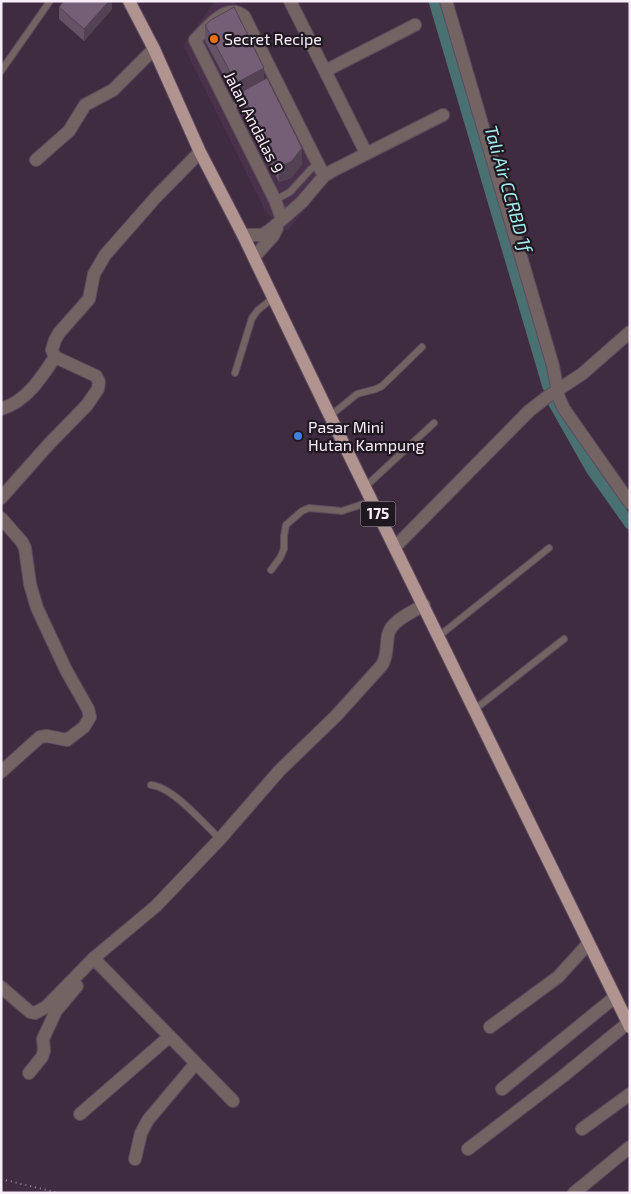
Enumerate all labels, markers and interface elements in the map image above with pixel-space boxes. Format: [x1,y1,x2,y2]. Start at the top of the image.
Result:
place label: Secret Recipe [224,29,322,48]
marker: Secret Recipe [208,33,220,45]
street label: Jalan Andalas 9 [221,68,288,176]
water label: Tali Air CCRBD 1f [480,123,538,257]
place label: Pasar Mini Hutan Kampung [308,417,425,454]
marker: Pasar Mini Hutan Kampung [292,430,304,442]
road number: 175 [360,502,396,526]

